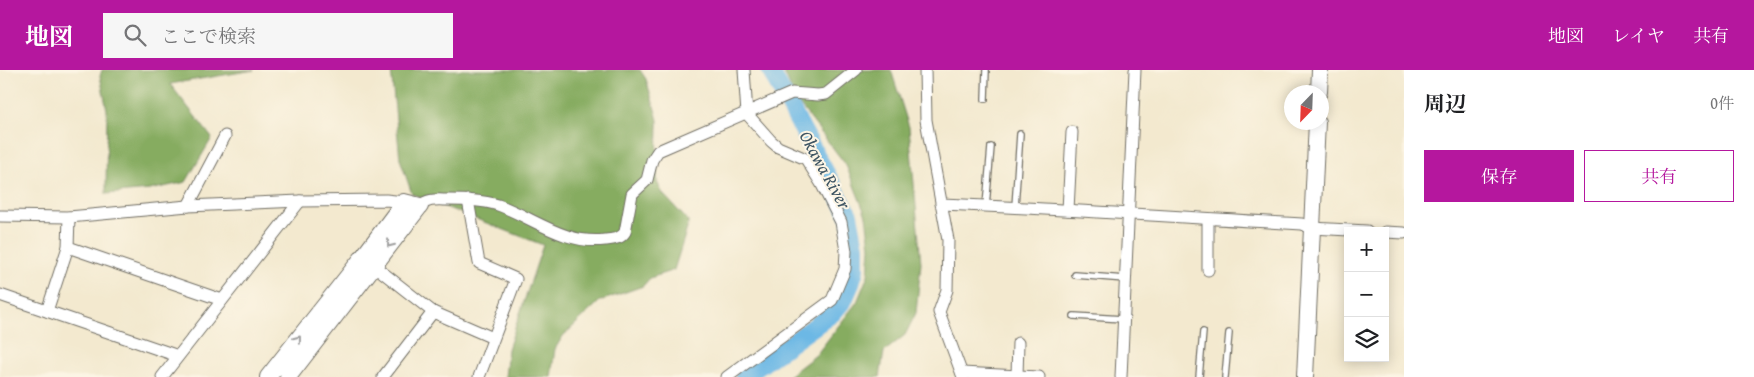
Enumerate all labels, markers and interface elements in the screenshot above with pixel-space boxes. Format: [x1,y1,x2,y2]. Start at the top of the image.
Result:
search box [103,13,453,58]
text: 地図 [25,19,73,54]
icon: search [121,21,149,49]
text: ここで検索 [161,22,256,50]
text: 地図 [1548,22,1584,49]
text: レイヤ [1612,22,1665,49]
text: 共有 [1693,22,1729,49]
north arrow [1284,85,1329,130]
text: 周辺 [1424,88,1466,119]
text: 0件 [1710,91,1734,115]
water label: Okawa River [793,126,859,215]
button: 保存 [1424,150,1574,202]
button: 共有 [1584,150,1734,202]
map controls [1344,227,1389,362]
button: + [1344,227,1389,272]
one-way arrow [387,238,395,247]
button: − [1344,272,1389,317]
button: layers [1344,317,1389,362]
one-way arrow [292,336,300,345]

